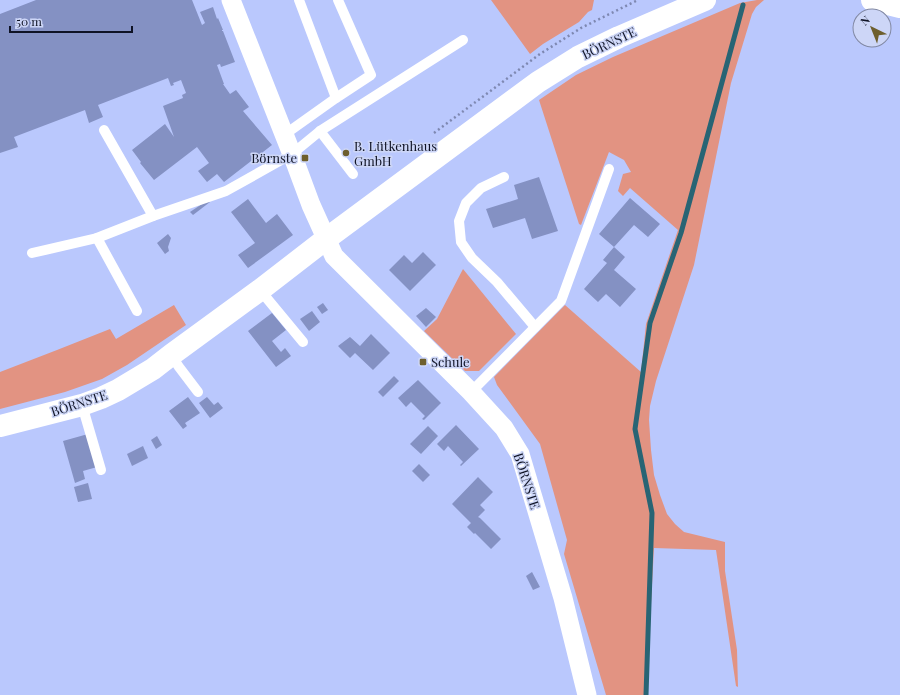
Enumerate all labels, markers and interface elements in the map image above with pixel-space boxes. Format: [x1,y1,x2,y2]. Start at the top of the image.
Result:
scale bar [10,8,132,34]
north arrow [852,8,892,48]
text: N [857,12,873,29]
text: 50 m [16,13,42,29]
street label: BÖRNSTE [579,23,639,63]
place label: B. Lütkenhaus GmbH [354,137,437,169]
marker: B. Lütkenhaus GmbH [341,148,351,158]
place label: Börnste [251,149,297,166]
marker: Börnste [300,153,310,163]
place label: Schule [431,353,470,370]
marker: Schule [418,357,428,367]
street label: BÖRNSTE [49,385,109,420]
street label: BÖRNSTE [510,451,545,511]

